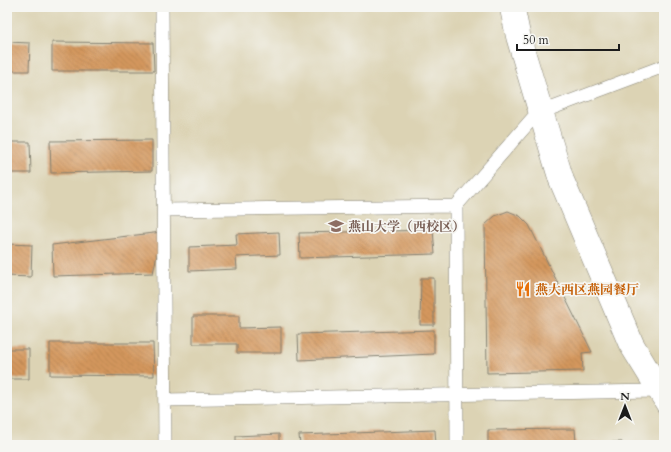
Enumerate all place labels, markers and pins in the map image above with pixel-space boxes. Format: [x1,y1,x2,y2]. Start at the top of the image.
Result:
school or university icon: 燕山大学（西校区） [327,217,345,235]
place label: 燕山大学（西校区） [348,218,465,236]
restaurant icon: 燕大西区燕园餐厅 [514,280,532,298]
place label: 燕大西区燕园餐厅 [535,281,639,299]

